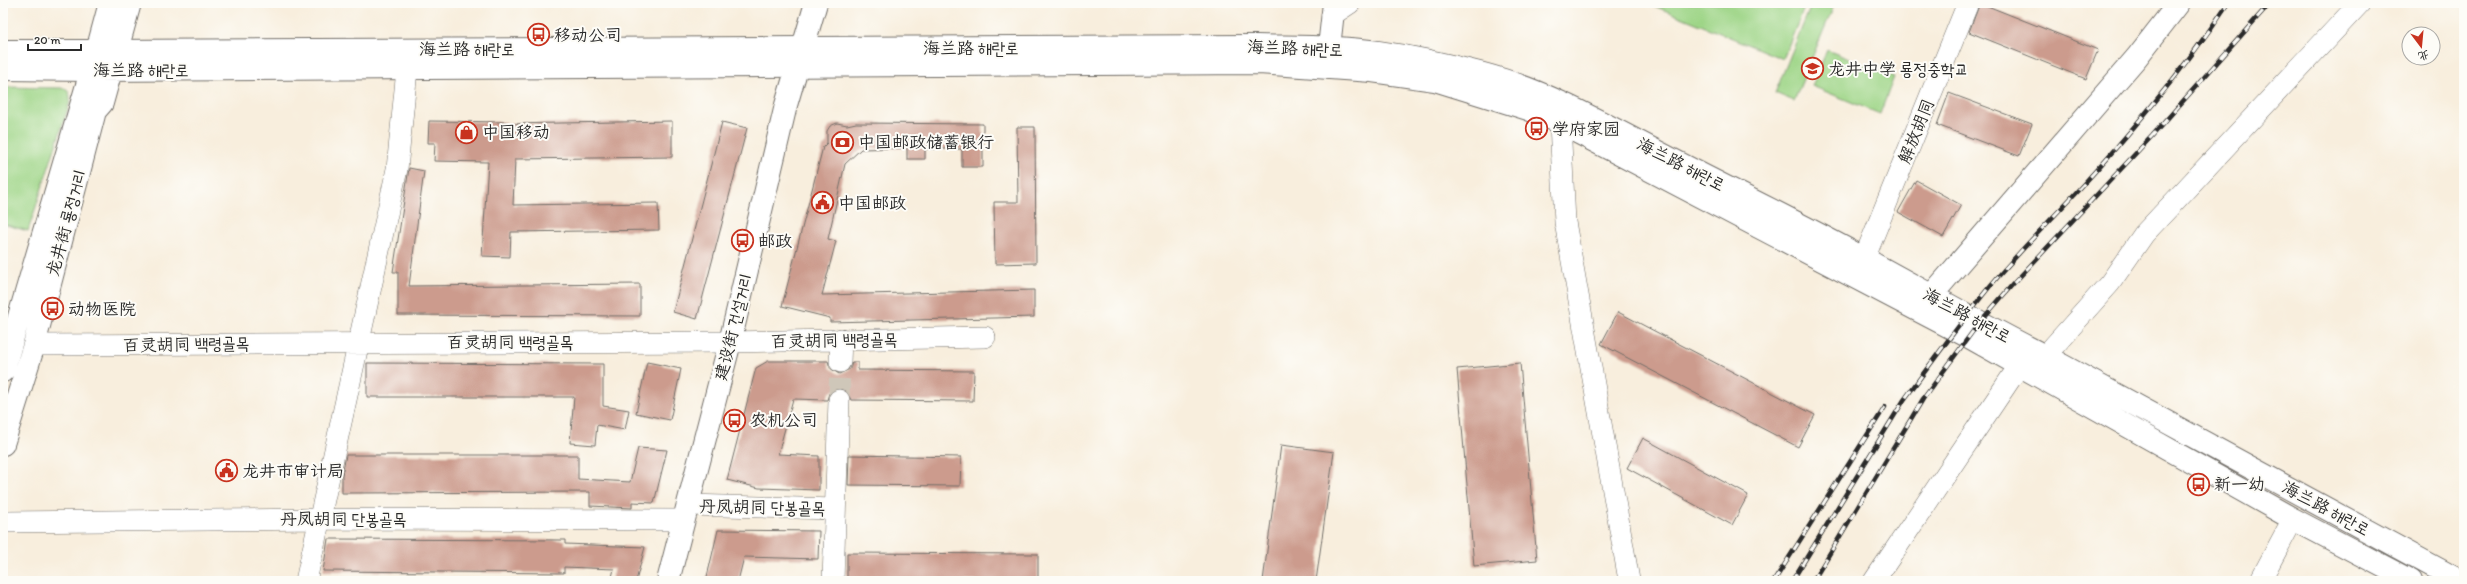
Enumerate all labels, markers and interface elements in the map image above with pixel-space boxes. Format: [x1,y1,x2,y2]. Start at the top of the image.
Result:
bus stop icon: 移动公司 [526,22,552,48]
place label: 移动公司 [554,25,622,45]
scale bar [28,26,81,52]
north arrow [2401,26,2441,66]
text: 20 m [34,33,61,47]
street label: 海兰路 해란로 [1247,36,1343,60]
street label: 海兰路 해란로 [923,38,1019,58]
street label: 海兰路 해란로 [419,39,515,59]
text: 北 [2417,47,2431,63]
school or university icon: 龙井中学 룡정중학교 [1799,56,1825,82]
place label: 龙井中学 룡정중학교 [1828,59,1968,79]
street label: 海兰路 해란로 [93,60,189,80]
street label: 解放胡同 [1894,96,1938,166]
bus stop icon: 学府家园 [1523,116,1549,142]
shop icon: 中国移动 [454,119,480,145]
place label: 学府家园 [1552,119,1620,139]
place label: 中国移动 [482,122,550,142]
bank icon: 中国邮政储蓄银行 [830,129,856,155]
place label: 中国邮政储蓄银行 [858,132,994,152]
street label: 海兰路 해란로 [1634,133,1728,195]
street label: 龙井街 룡정거리 [42,168,90,278]
public building icon: 中国邮政 [809,190,835,216]
place label: 中国邮政 [838,193,906,213]
bus stop icon: 邮政 [729,228,755,254]
place label: 邮政 [758,231,792,251]
street label: 建设街 건설거리 [710,271,756,383]
street label: 海兰路 해란로 [1920,284,2014,346]
bus stop icon: 动物医院 [40,296,66,322]
place label: 动物医院 [68,299,136,319]
street label: 百灵胡同 백령골목 [771,329,898,351]
street label: 百灵胡同 백령골목 [447,332,574,352]
street label: 百灵胡同 백령골목 [123,333,250,355]
bus stop icon: 农机公司 [721,407,747,433]
place label: 农机公司 [750,410,818,430]
public building icon: 龙井市审计局 [213,458,239,484]
place label: 龙井市审计局 [242,461,344,481]
bus stop icon: 新一幼 [2186,471,2212,497]
place label: 新一幼 [2214,474,2265,494]
street label: 海兰路 해란로 [2279,477,2373,539]
street label: 丹凤胡同 단봉골목 [699,496,826,518]
street label: 丹凤胡同 단봉골목 [280,509,407,529]

